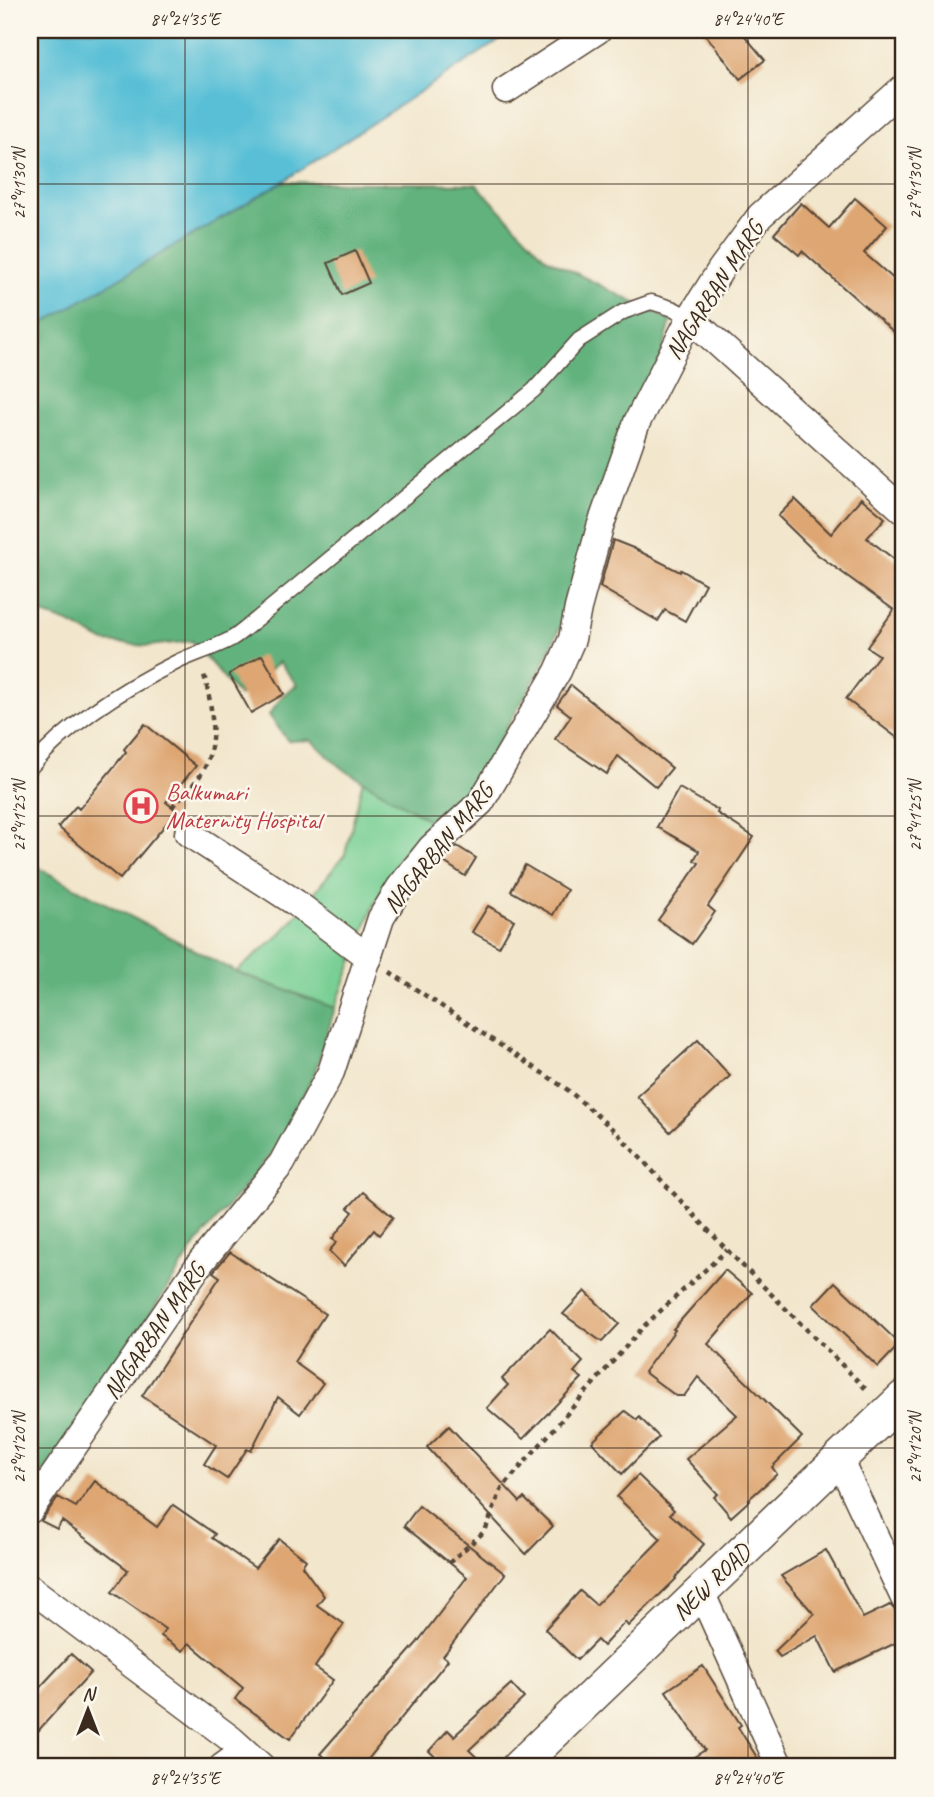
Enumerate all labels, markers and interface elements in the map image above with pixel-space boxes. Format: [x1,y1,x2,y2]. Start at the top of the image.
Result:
text: 84°24'35"E [150,8,222,30]
text: 84°24'40"E [713,8,785,30]
text: 27°41'30"N [8,145,30,219]
text: 27°41'30"N [904,145,926,219]
street label: NAGARBAN MARG [658,213,771,365]
street label: NAGARBAN MARG [376,775,501,919]
text: 27°41'25"N [8,777,30,851]
place label: Balkumari Maternity Hospital [166,777,325,835]
text: 27°41'25"N [904,777,926,851]
hospital icon: Balkumari Maternity Hospital [122,787,160,825]
street label: NAGARBAN MARG [96,1256,213,1405]
text: 27°41'20"N [8,1409,30,1483]
text: 27°41'20"N [904,1409,926,1483]
street label: NEW ROAD [665,1536,758,1627]
north arrow [52,1674,122,1744]
text: N [82,1682,97,1706]
text: 84°24'35"E [150,1767,222,1789]
text: 84°24'40"E [713,1767,785,1789]

